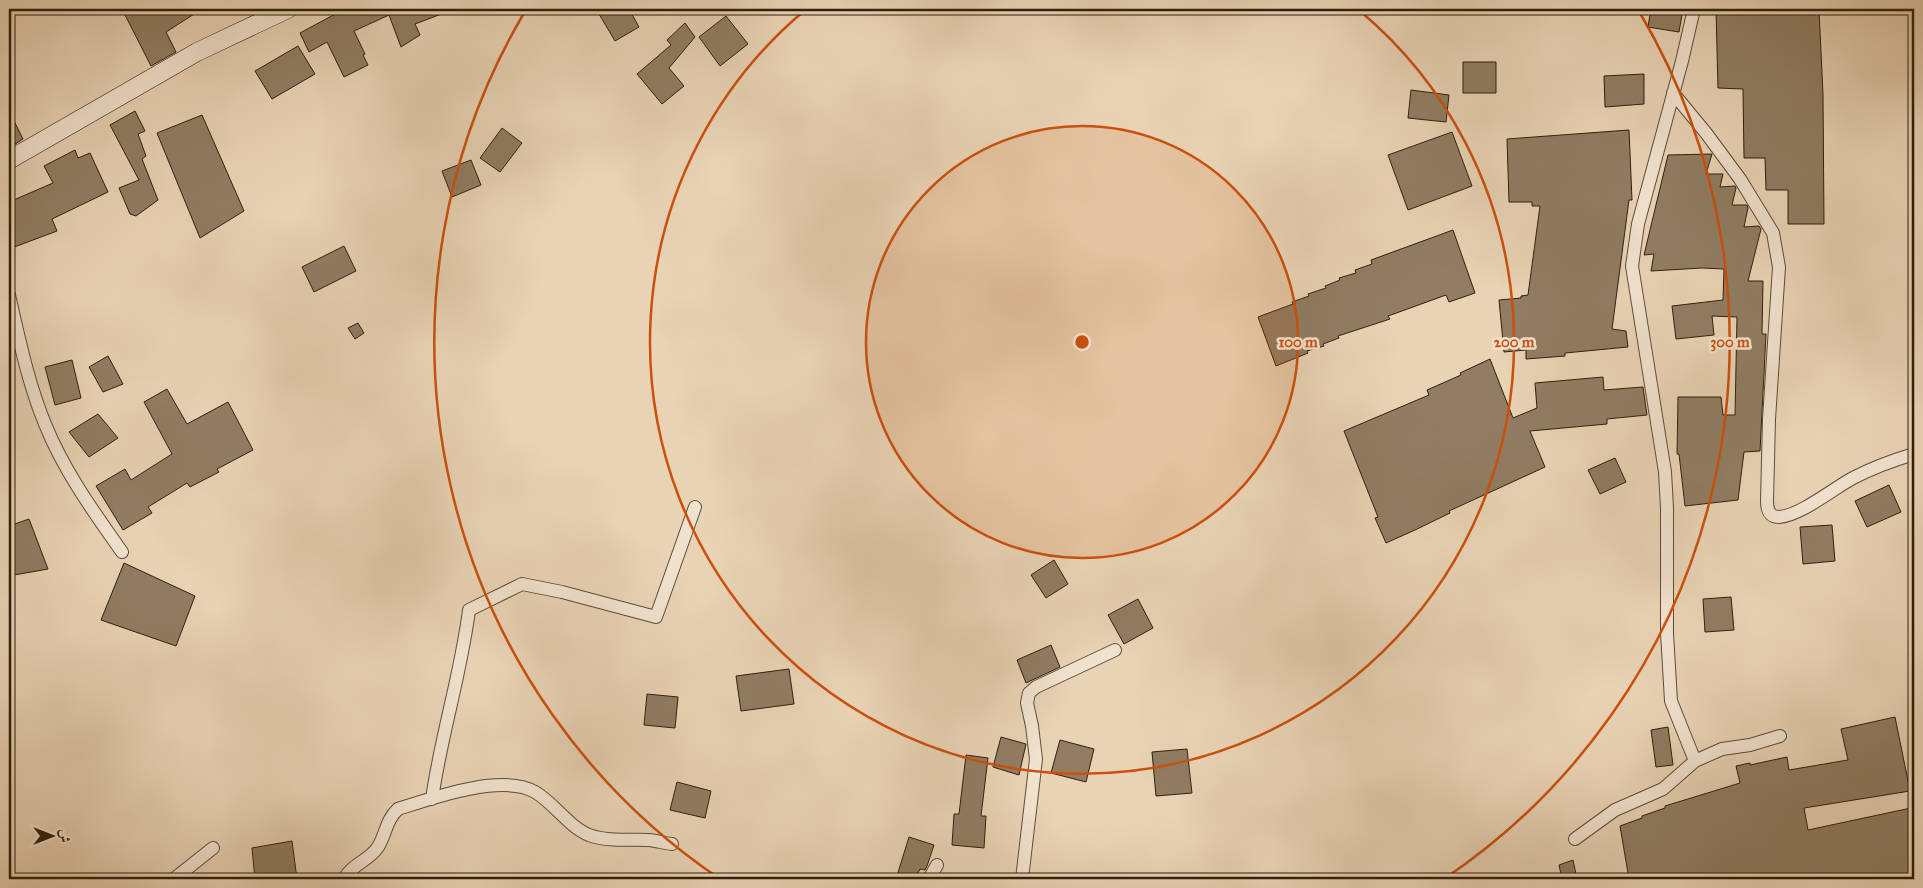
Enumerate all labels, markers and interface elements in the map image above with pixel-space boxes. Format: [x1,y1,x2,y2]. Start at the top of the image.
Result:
centre of rings [1073,333,1091,351]
text: 100 m [1278,333,1318,351]
text: 200 m [1494,333,1535,351]
text: 300 m [1710,333,1750,352]
north arrow [28,810,78,860]
text: ش [56,829,73,843]

